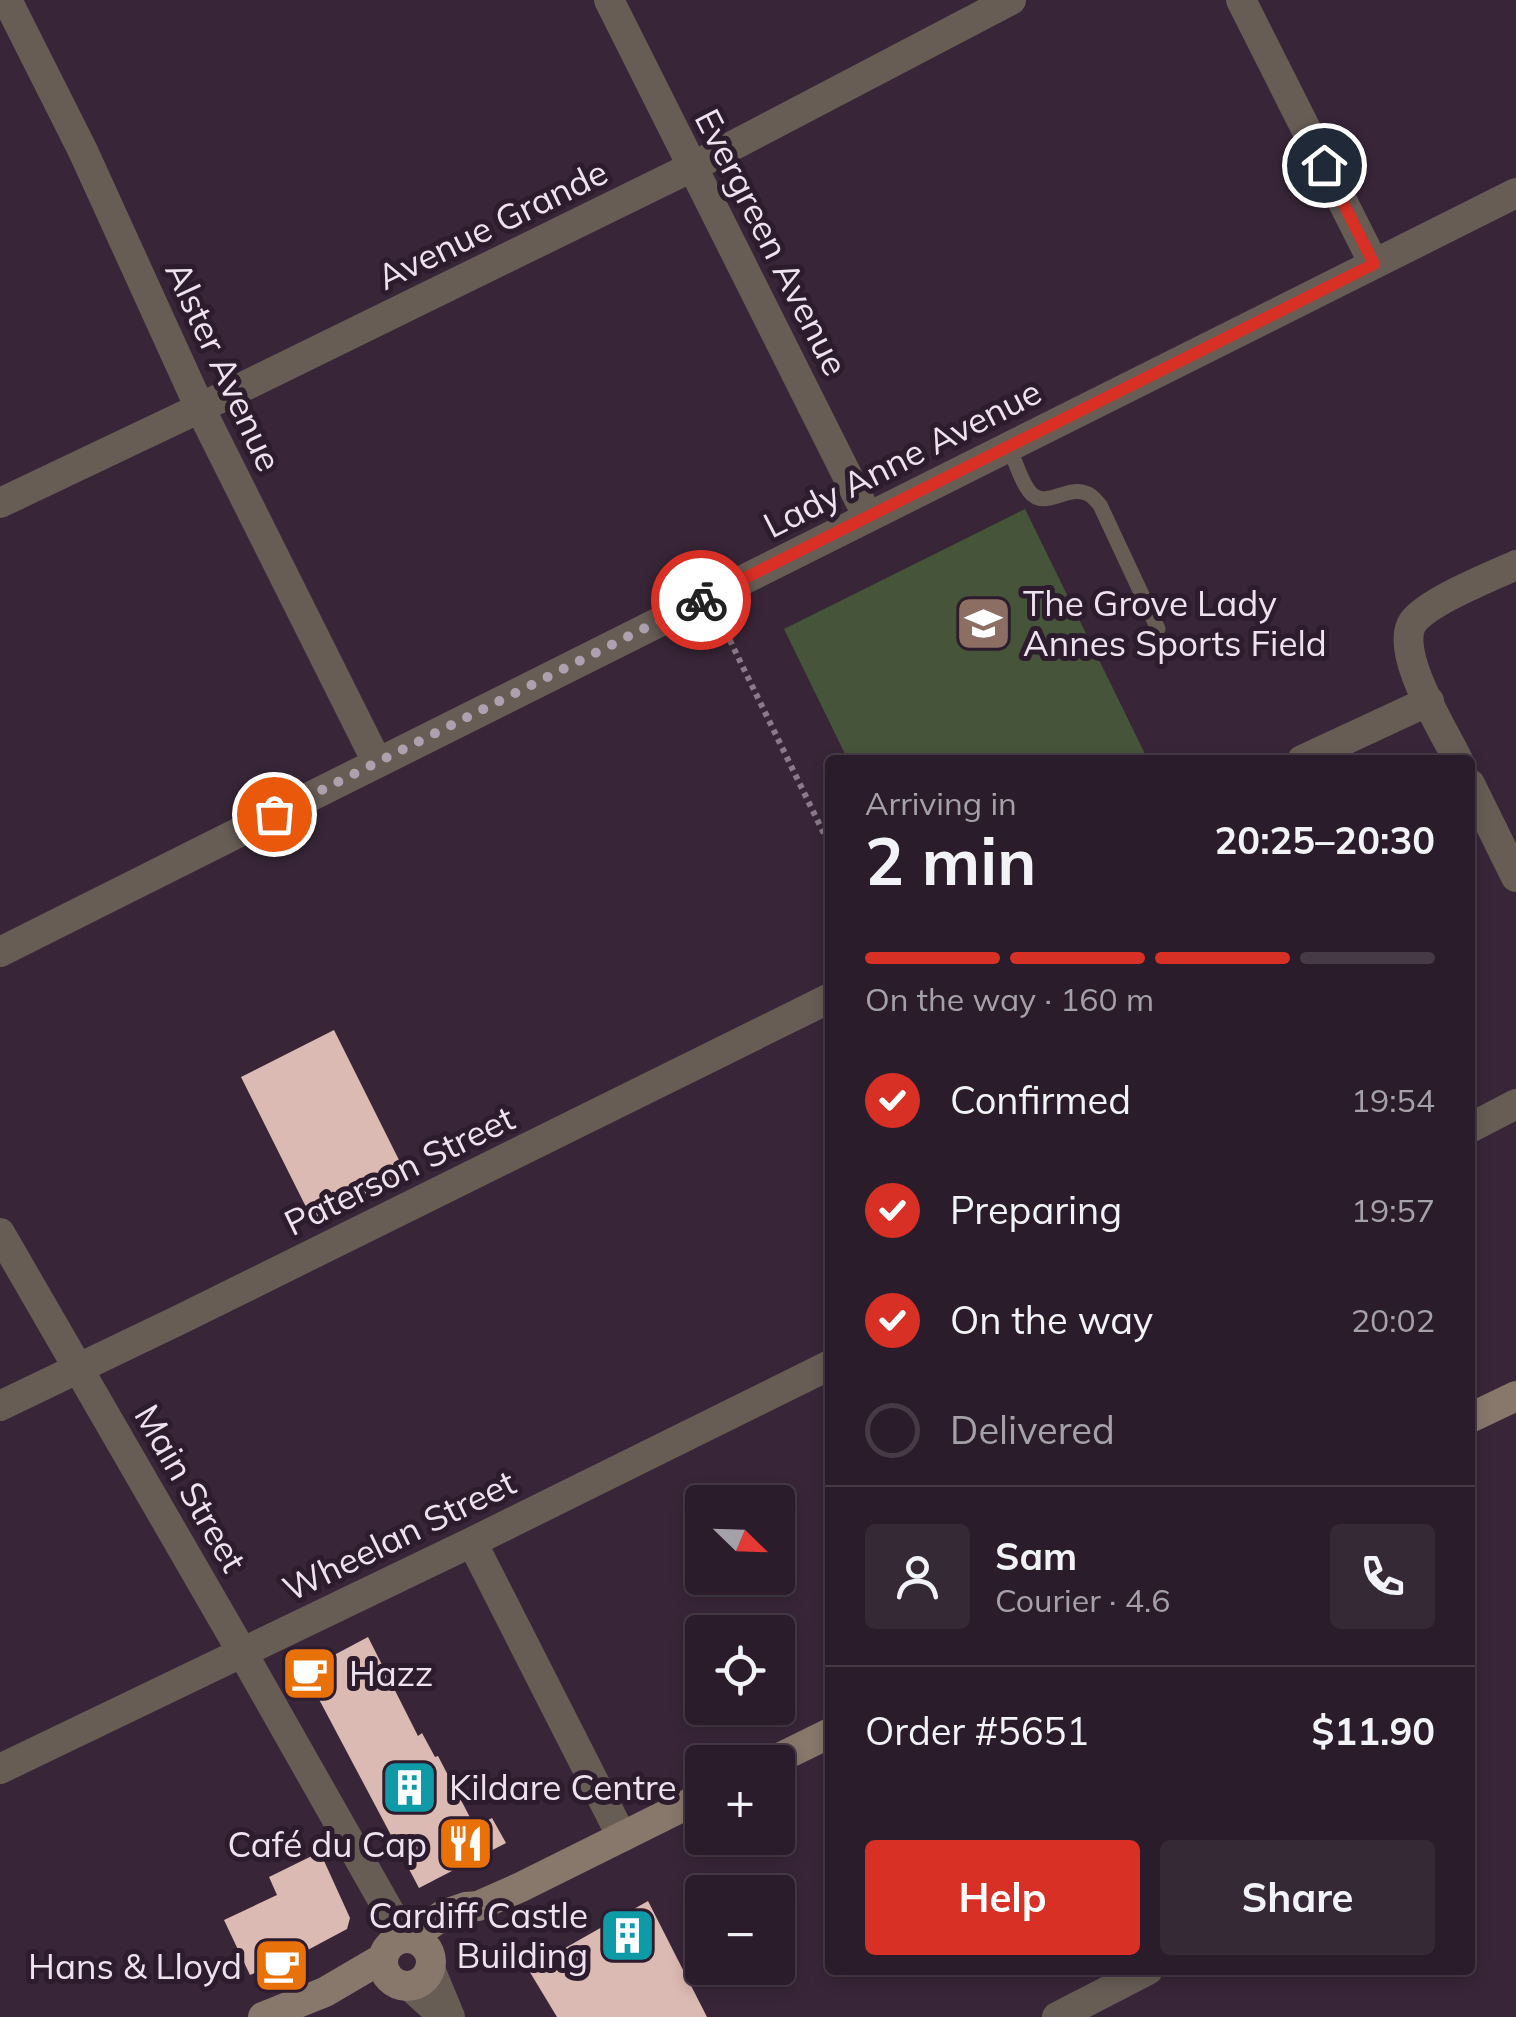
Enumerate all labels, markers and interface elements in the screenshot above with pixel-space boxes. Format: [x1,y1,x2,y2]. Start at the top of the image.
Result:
street label: Evergreen Avenue [686,101,858,383]
pin [1282,123,1367,208]
icon: home [1297,138,1352,193]
street label: Avenue Grande [370,149,614,299]
street label: Alster Avenue [156,254,292,478]
street label: Lady Anne Avenue [756,369,1048,547]
courier [651,550,751,650]
icon: bike [674,573,729,628]
place label: The Grove Lady Annes Sports Field [1023,581,1327,665]
school or university icon: The Grove Lady Annes Sports Field [954,593,1014,653]
pin [232,772,317,857]
text: Arriving in [865,783,1017,823]
icon: bag [247,787,302,842]
text: 20:25–20:30 [1215,816,1435,864]
text: 2 min [865,820,1036,901]
text: On the way · 160 m [865,979,1154,1019]
icon: check [865,1073,920,1128]
text: Confirmed [950,1076,1131,1124]
text: 19:54 [1351,1080,1435,1120]
street label: Paterson Street [277,1095,521,1245]
icon: check [865,1183,920,1238]
text: Preparing [950,1186,1122,1234]
text: 19:57 [1351,1190,1435,1230]
icon: check [865,1293,920,1348]
text: On the way [950,1296,1153,1344]
text: 20:02 [1351,1300,1435,1340]
street label: Main Street [125,1397,257,1579]
text: Delivered [950,1406,1115,1454]
street label: Wheelan Street [276,1460,522,1610]
north arrow [685,1485,795,1595]
map controls [685,1485,795,1985]
button: person [865,1524,970,1629]
button: phone [1330,1524,1435,1629]
text: Sam [995,1532,1077,1580]
text: Courier · 4.6 [995,1580,1171,1620]
button: locate [685,1615,795,1725]
cafe icon: Hazz [280,1643,340,1703]
place label: Hazz [349,1651,433,1695]
text: Order #5651 [865,1707,1089,1755]
text: $11.90 [1312,1707,1435,1755]
button: + [685,1745,795,1855]
building icon: Kildare Centre [380,1757,440,1817]
place label: Kildare Centre [449,1765,677,1809]
restaurant icon: Café du Cap [436,1814,496,1874]
place label: Café du Cap [227,1822,427,1866]
button: Help [865,1840,1140,1955]
button: Share [1160,1840,1435,1955]
button: − [685,1875,795,1985]
place label: Cardiff Castle Building [368,1893,588,1977]
building icon: Cardiff Castle Building [597,1905,657,1965]
cafe icon: Hans & Lloyd [251,1936,311,1996]
place label: Hans & Lloyd [28,1944,242,1988]

